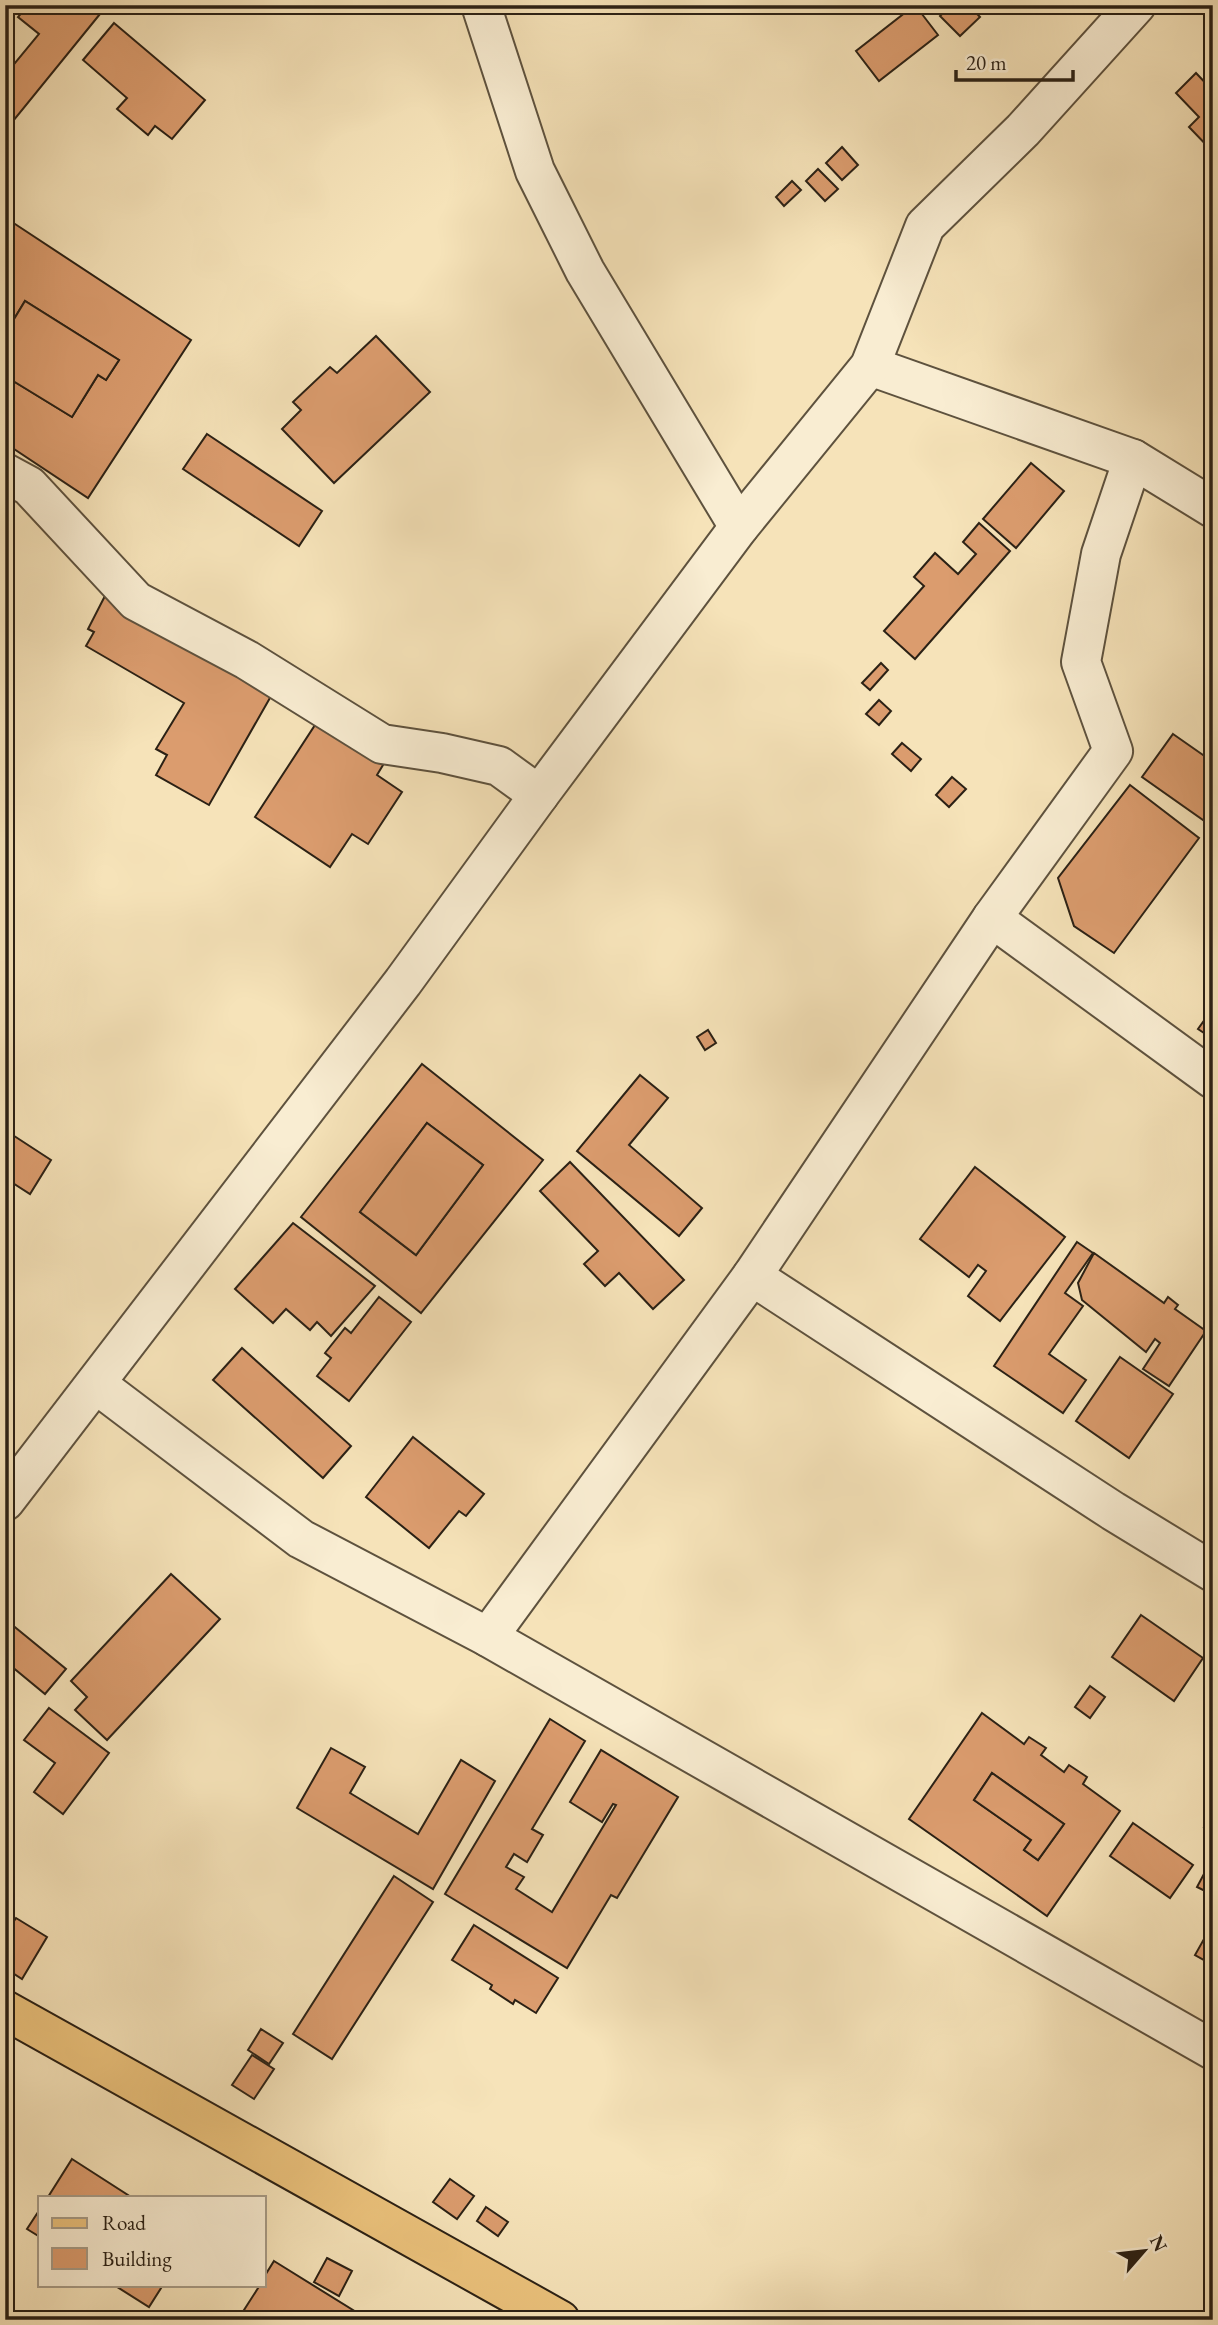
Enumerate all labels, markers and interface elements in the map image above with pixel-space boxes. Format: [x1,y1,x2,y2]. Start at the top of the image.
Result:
scale bar [956,38,1073,82]
text: 20 m [966,49,1007,76]
legend [38,2196,266,2286]
text: Road [102,2209,146,2236]
north arrow [1110,2216,1180,2286]
text: N [1144,2231,1174,2256]
text: Building [102,2245,172,2272]

